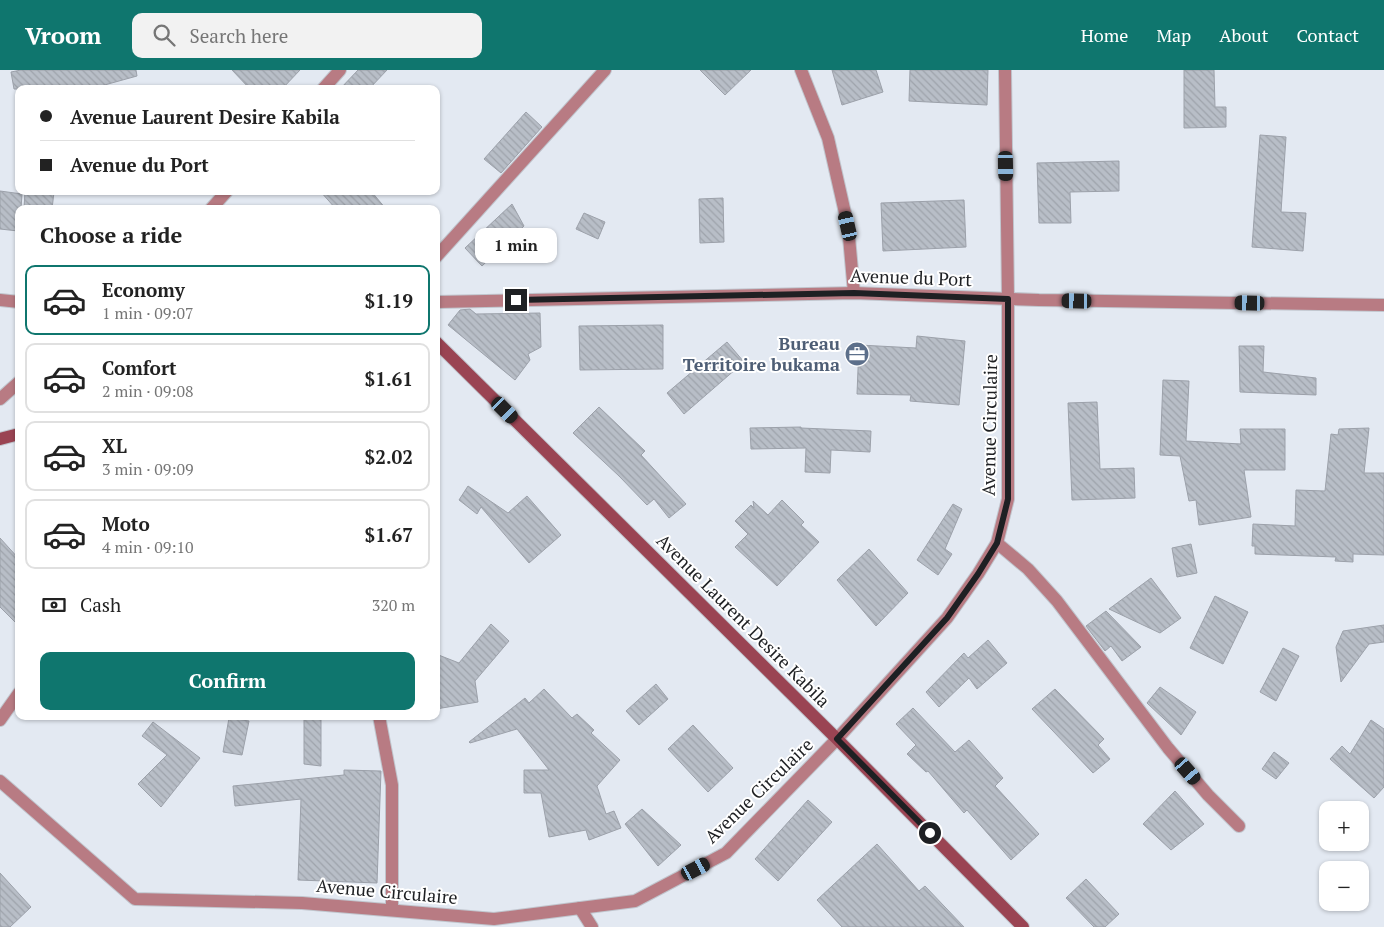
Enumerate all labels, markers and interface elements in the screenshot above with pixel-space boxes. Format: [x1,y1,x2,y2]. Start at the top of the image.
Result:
search box [132,13,482,58]
text: Vroom [25,19,102,51]
icon: search [150,21,178,49]
text: Search here [190,23,288,48]
text: Home [1081,23,1128,47]
text: Map [1156,23,1191,47]
text: About [1219,23,1268,47]
text: Contact [1296,23,1359,47]
text: Avenue Laurent Desire Kabila [70,104,340,129]
car [998,151,1013,181]
text: Avenue du Port [70,152,209,177]
car [837,210,858,242]
text: Choose a ride [40,220,182,249]
callout: 1 min [475,228,557,262]
text: 1 min [494,234,538,256]
street label: Avenue du Port [850,263,973,291]
text: Economy [102,277,185,302]
icon: car [42,278,87,323]
text: $1.19 [364,288,413,313]
route end [505,289,527,311]
car [1061,293,1092,309]
car [1234,295,1265,311]
text: 1 min · 09:07 [102,302,194,324]
place label: Bureau Territoire bukama [683,331,840,376]
office icon: Bureau Territoire bukama [844,341,870,367]
street label: Avenue Circulaire [976,354,1002,496]
text: Comfort [102,355,177,380]
icon: car [42,356,87,401]
text: $1.61 [364,366,413,391]
text: 2 min · 09:08 [102,380,194,402]
car [489,394,520,426]
text: XL [102,433,127,458]
icon: car [42,434,87,479]
text: $2.02 [364,444,413,469]
text: 3 min · 09:09 [102,458,194,480]
text: Moto [102,511,150,536]
icon: car [42,512,87,557]
text: $1.67 [364,522,413,547]
street label: Avenue Laurent Desire Kabila [652,528,836,712]
text: 4 min · 09:10 [102,536,194,558]
icon: cash [40,591,68,619]
text: Cash [80,592,121,617]
text: 320 m [372,594,415,616]
button: Confirm [40,652,415,710]
street label: Avenue Circulaire [699,732,818,848]
car [1172,755,1203,787]
map controls [1319,801,1369,911]
button: + [1319,801,1369,851]
route start [919,822,941,844]
car [679,855,712,883]
button: − [1319,861,1369,911]
street label: Avenue Circulaire [315,873,459,909]

